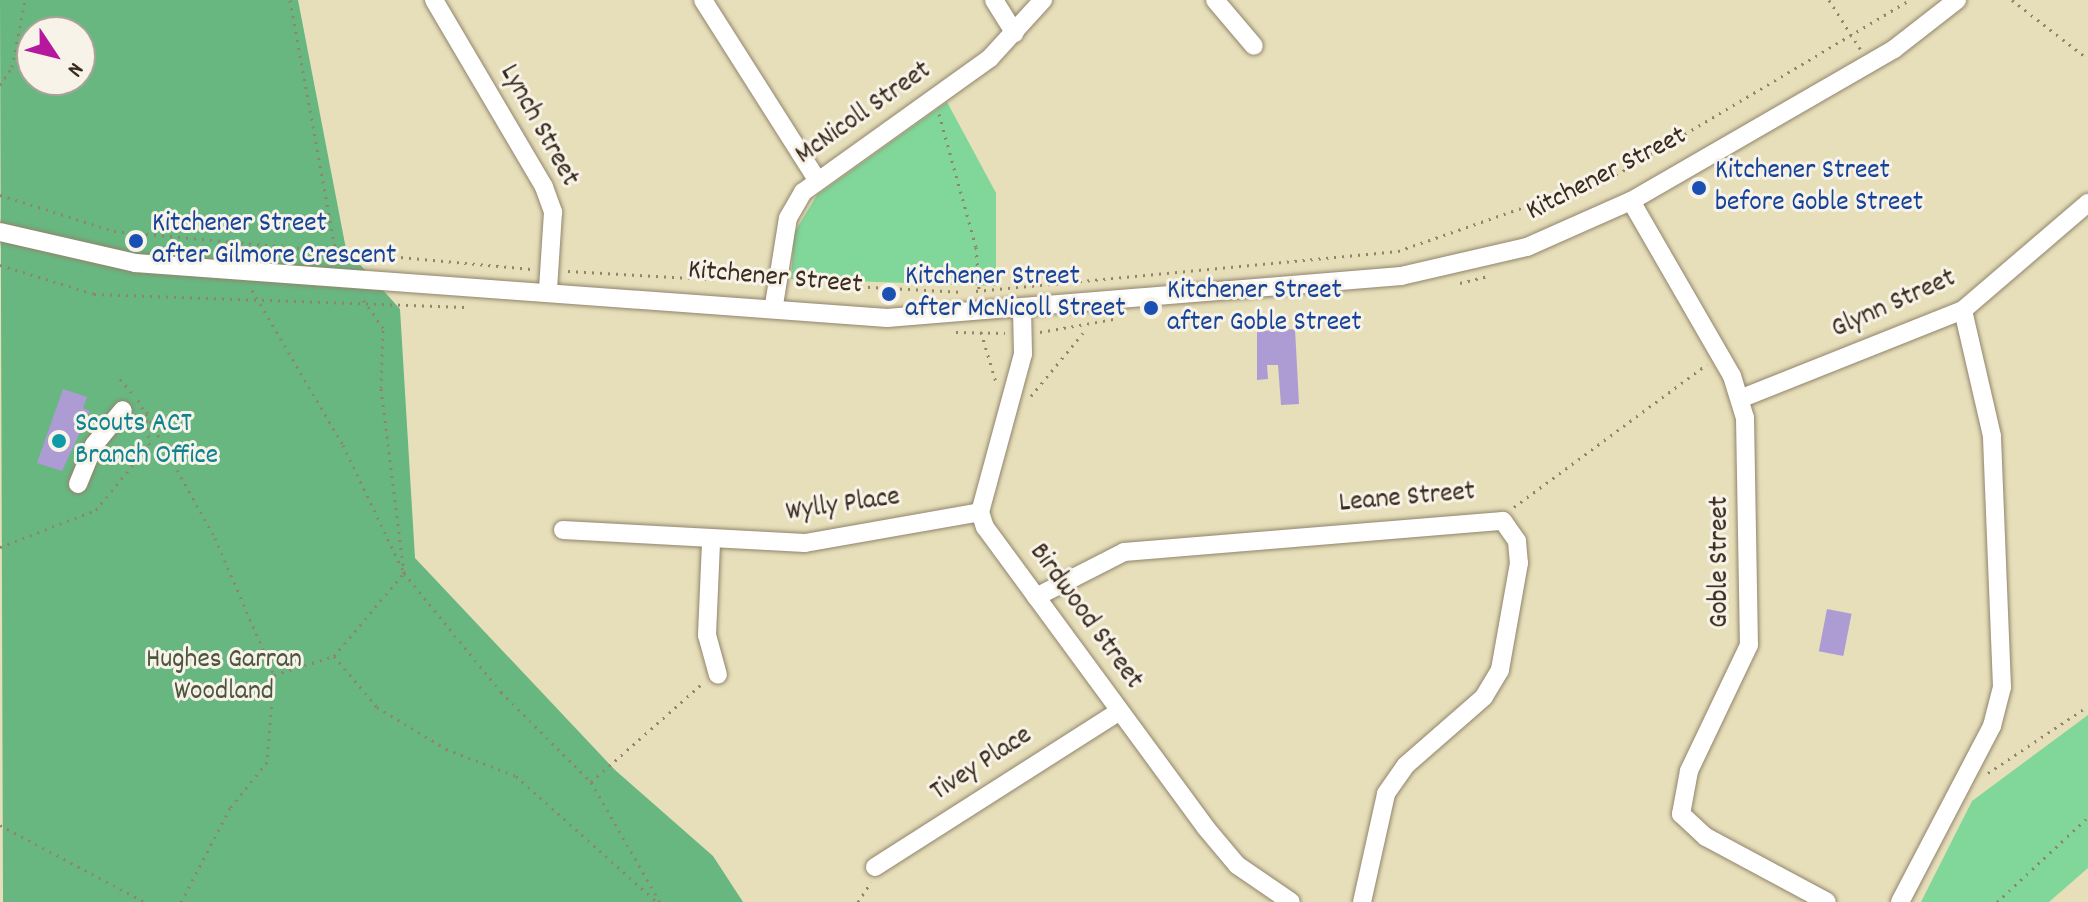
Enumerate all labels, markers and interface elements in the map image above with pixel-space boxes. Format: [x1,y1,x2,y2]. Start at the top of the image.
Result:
north arrow [16,16,96,96]
street label: McNicoll Street [790,55,938,173]
text: N [59,56,90,82]
street label: Lynch Street [491,59,585,193]
street label: Kitchener Street [1521,120,1693,230]
place label: Kitchener Street before Goble Street [1715,155,1923,221]
marker: Kitchener Street before Goble Street [1690,179,1708,197]
place label: Kitchener Street after Gilmore Crescent [152,208,396,274]
marker: Kitchener Street after Gilmore Crescent [127,232,145,250]
street label: Kitchener Street [686,255,864,303]
place label: Kitchener Street after McNicoll Street [905,261,1126,327]
street label: Glynn Street [1827,263,1961,347]
place label: Kitchener Street after Goble Street [1167,275,1362,341]
marker: Kitchener Street after McNicoll Street [880,285,898,303]
marker: Kitchener Street after Goble Street [1142,299,1160,317]
place label: Scouts ACT Branch Office [75,408,218,474]
marker: Scouts ACT Branch Office [50,432,68,450]
street label: Leane Street [1337,476,1477,522]
street label: Wylly Place [784,481,902,531]
street label: Goble Street [1704,496,1738,628]
street label: Birdwood Street [1021,537,1149,697]
park label: Hughes Garran Woodland [146,644,302,710]
street label: Tivey Place [925,720,1039,810]

